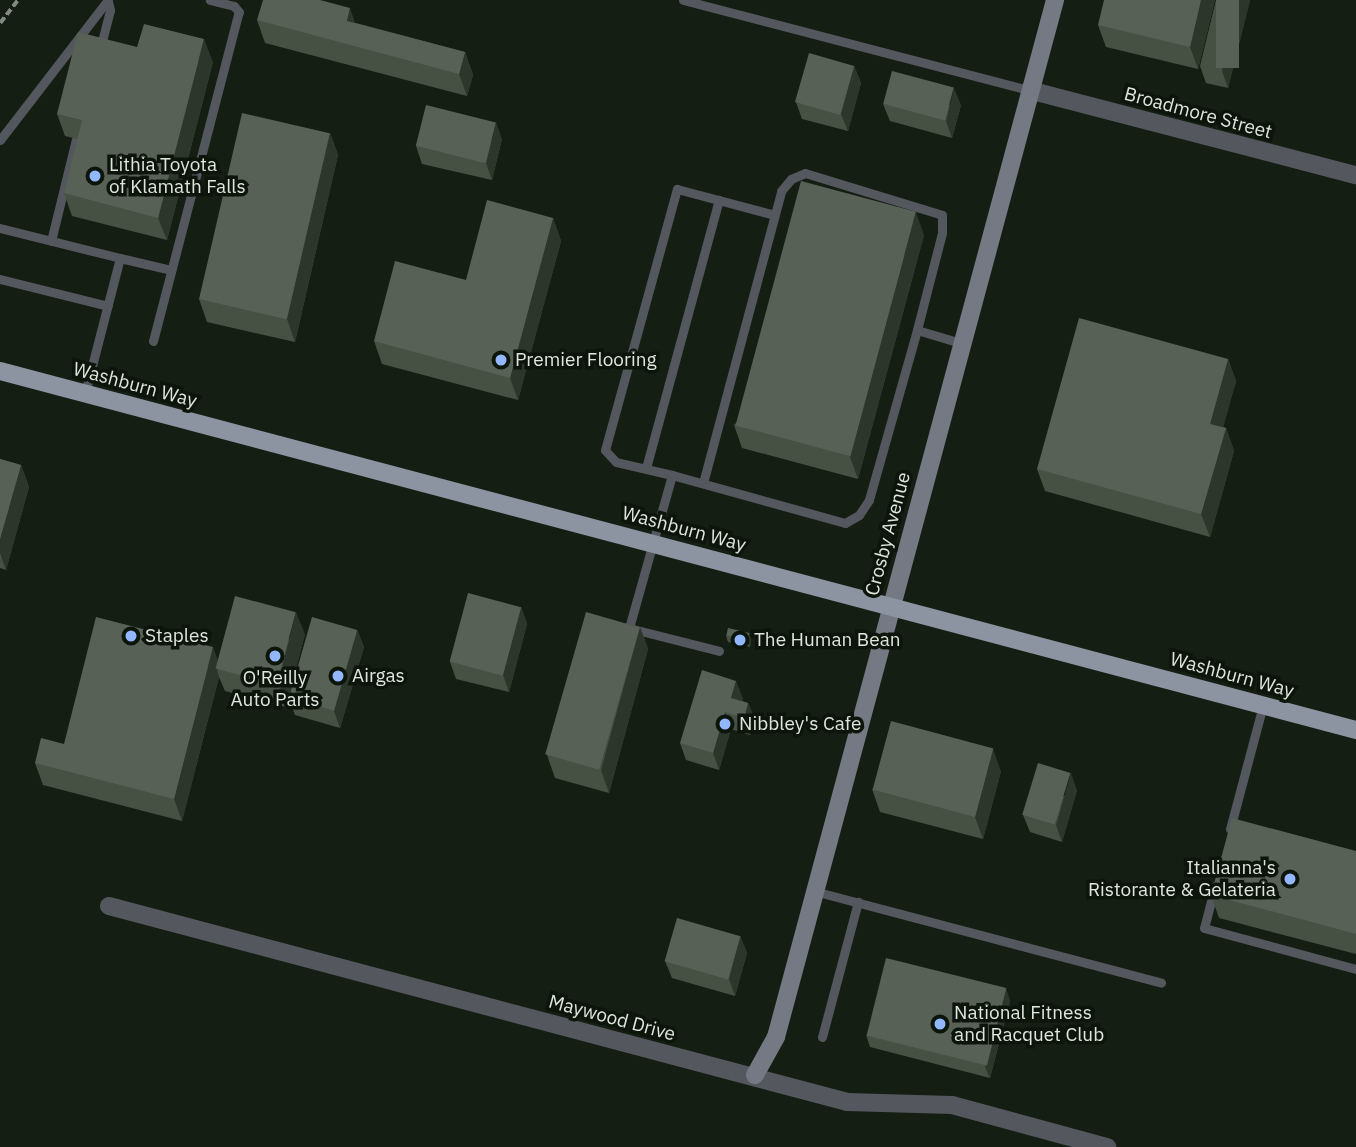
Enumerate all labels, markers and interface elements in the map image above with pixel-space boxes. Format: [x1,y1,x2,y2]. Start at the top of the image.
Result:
street label: Broadmore Street [1122,82,1274,144]
place label: Lithia Toyota of Klamath Falls [109,154,246,198]
marker: Lithia Toyota of Klamath Falls [87,168,103,184]
place label: Premier Flooring [515,349,656,371]
marker: Premier Flooring [493,352,509,368]
street label: Washburn Way [71,358,199,412]
street label: Crosby Avenue [861,470,915,598]
street label: Washburn Way [620,502,748,556]
place label: Staples [145,625,209,647]
marker: Staples [123,628,139,644]
place label: The Human Bean [754,629,901,651]
marker: The Human Bean [732,632,748,648]
marker: O'Reilly Auto Parts [267,648,283,664]
street label: Washburn Way [1168,648,1296,702]
place label: Airgas [352,665,405,687]
place label: O'Reilly Auto Parts [230,667,320,711]
marker: Airgas [330,668,346,684]
place label: Nibbley's Cafe [739,713,861,735]
marker: Nibbley's Cafe [717,716,733,732]
place label: Italianna's Ristorante & Gelateria [1088,857,1276,901]
marker: Italianna's Ristorante & Gelateria [1282,871,1298,887]
street label: Maywood Drive [546,990,678,1046]
place label: National Fitness and Racquet Club [954,1002,1104,1046]
marker: National Fitness and Racquet Club [932,1016,948,1032]

